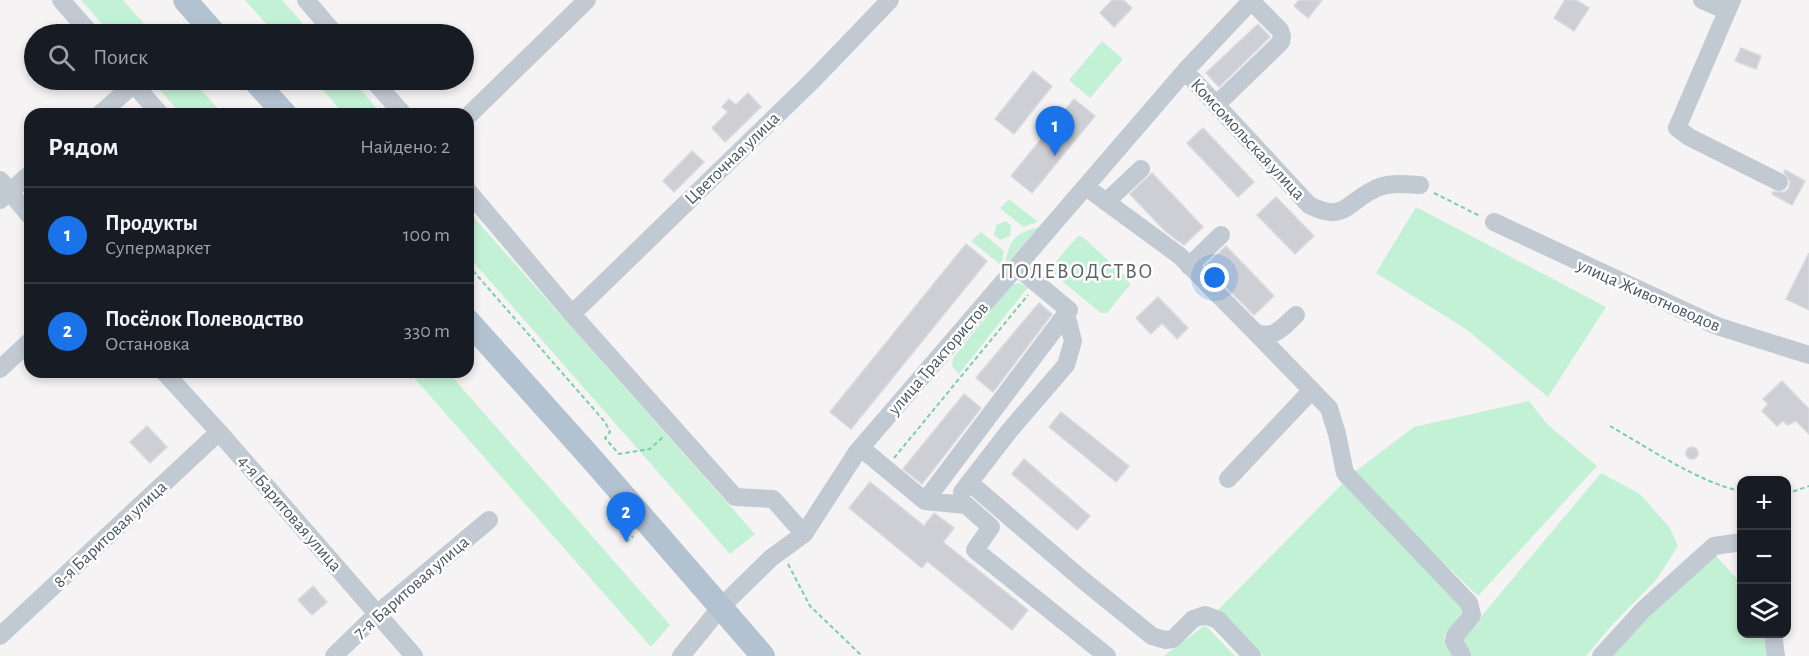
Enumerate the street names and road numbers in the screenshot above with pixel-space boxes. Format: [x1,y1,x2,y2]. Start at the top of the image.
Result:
street label: Комсомольская улица [1187,76,1308,204]
street label: Цветочная улица [682,109,784,208]
street label: улица Животноводов [1574,256,1723,336]
street label: улица Трактористов [885,299,992,419]
street label: 4-я Баритовая улица [234,452,344,575]
street label: 8-я Баритовая улица [51,478,171,592]
street label: 7-я Баритовая улица [350,533,473,643]

